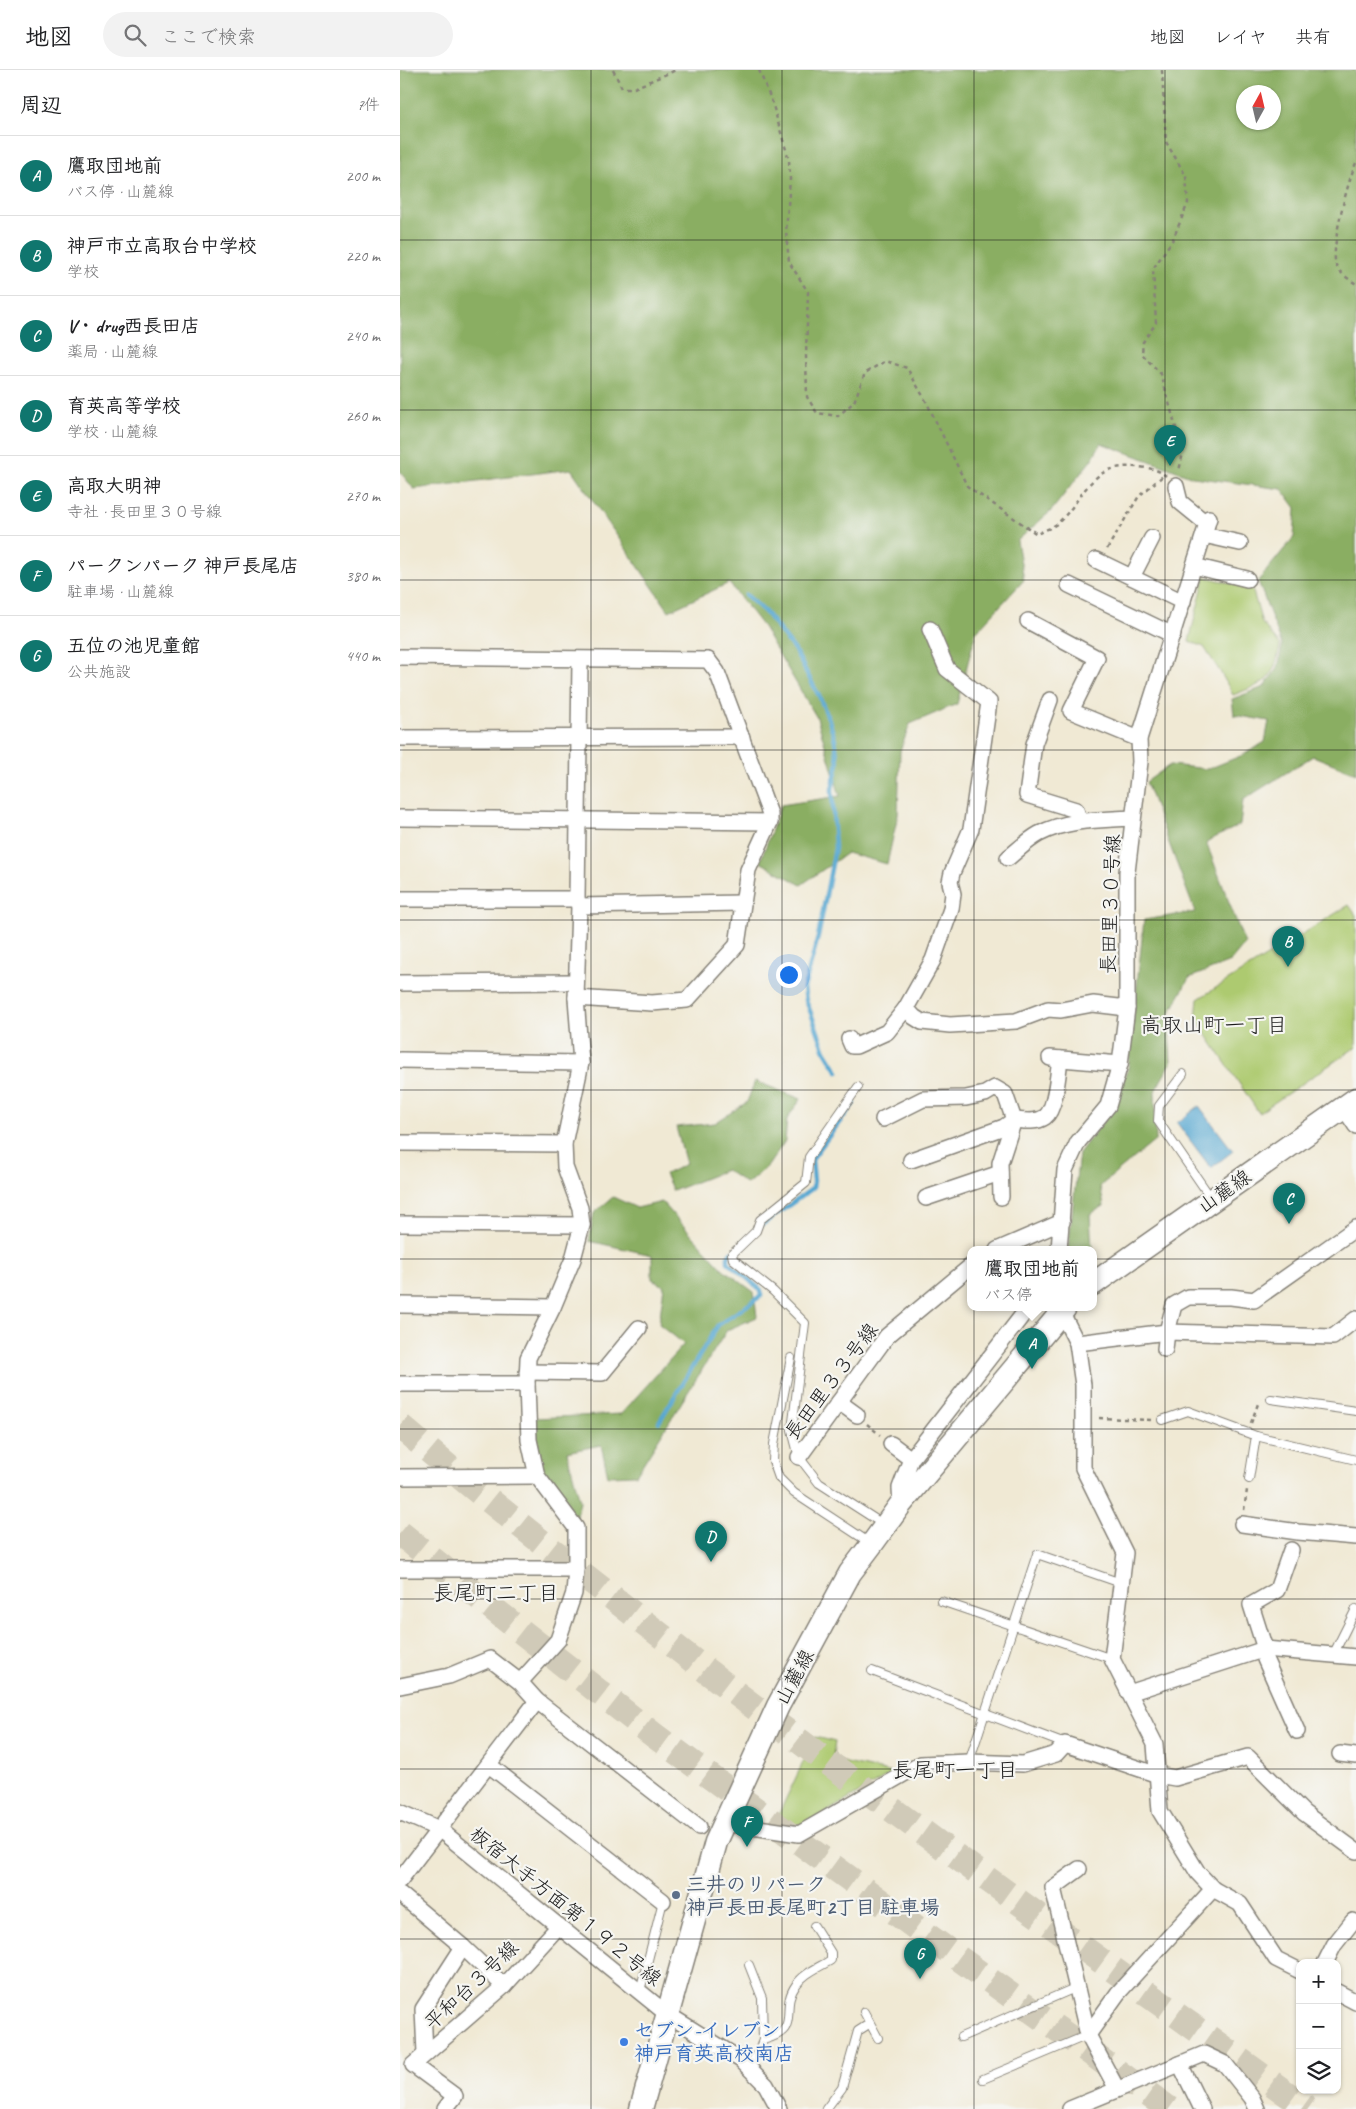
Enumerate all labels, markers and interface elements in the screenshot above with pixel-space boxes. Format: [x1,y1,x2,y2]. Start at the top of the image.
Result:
search box [103,12,453,57]
icon: search [121,21,149,49]
text: 地図 [25,22,73,52]
text: ここで検索 [161,25,256,49]
text: 地図 [1150,26,1186,48]
text: レイヤ [1214,26,1267,48]
text: 共有 [1295,26,1331,48]
north arrow [1236,85,1281,130]
text: 周辺 [20,92,62,118]
text: 7件 [357,95,380,115]
text: 鷹取団地前 [67,154,162,178]
text: A [32,166,40,186]
text: 200 m [346,166,380,186]
text: バス停 · 山麓線 [67,182,174,202]
text: 神戸市立高取台中学校 [67,234,257,258]
text: B [32,246,40,266]
text: 220 m [346,246,380,266]
text: 学校 [67,262,99,282]
text: V・drug西長田店 [67,314,200,338]
text: C [32,326,40,346]
text: 240 m [346,326,380,346]
text: 薬局 · 山麓線 [67,342,158,362]
text: 育英高等学校 [67,394,181,418]
text: D [31,406,41,426]
text: 260 m [346,406,380,426]
text: 学校 · 山麓線 [67,422,158,442]
pin: E [1154,425,1186,466]
text: 高取大明神 [67,474,162,498]
text: E [32,486,40,506]
text: 270 m [346,486,380,506]
text: 寺社 · 長田里３０号線 [67,502,222,522]
text: パークンパーク 神戸長尾店 [67,554,299,578]
text: F [32,566,40,586]
text: 380 m [346,566,380,586]
text: 駐車場 · 山麓線 [67,582,174,602]
text: 五位の池児童館 [67,634,200,658]
text: G [32,646,40,666]
text: 440 m [346,646,380,666]
text: 公共施設 [67,662,131,682]
street label: 長田里３０号線 [1096,834,1125,974]
pin: B [1272,926,1304,967]
your location [776,962,802,988]
district label: 高取山町一丁目 [1141,1012,1288,1038]
street label: 山麓線 [1193,1164,1256,1219]
pin: C [1273,1183,1305,1224]
popup [967,1246,1097,1311]
text: 鷹取団地前 [984,1257,1080,1281]
text: バス停 [984,1285,1033,1305]
street label: 長田里３３号線 [779,1318,884,1445]
pin: A [1016,1328,1048,1369]
pin: D [695,1521,727,1562]
district label: 長尾町二丁目 [433,1580,559,1606]
street label: 山麓線 [769,1645,820,1710]
district label: 長尾町一丁目 [892,1757,1018,1783]
pin: F [731,1806,763,1847]
street label: 板宿大手方面第１９２号線 [465,1821,667,1992]
place label: 三井のリパーク 神戸長田長尾町2丁目 駐車場 [686,1872,940,1920]
marker: 三井のリパーク 神戸長田長尾町2丁目 駐車場 [670,1889,682,1901]
street label: 平和台３号線 [419,1935,524,2035]
pin: G [904,1938,936,1979]
map controls [1296,1959,1341,2094]
button: + [1296,1959,1341,2004]
button: − [1296,2004,1341,2049]
place label: セブン-イレブン 神戸育英高校南店 [634,2018,794,2066]
marker: セブン-イレブン 神戸育英高校南店 [618,2036,630,2048]
button: layers [1296,2049,1341,2094]

